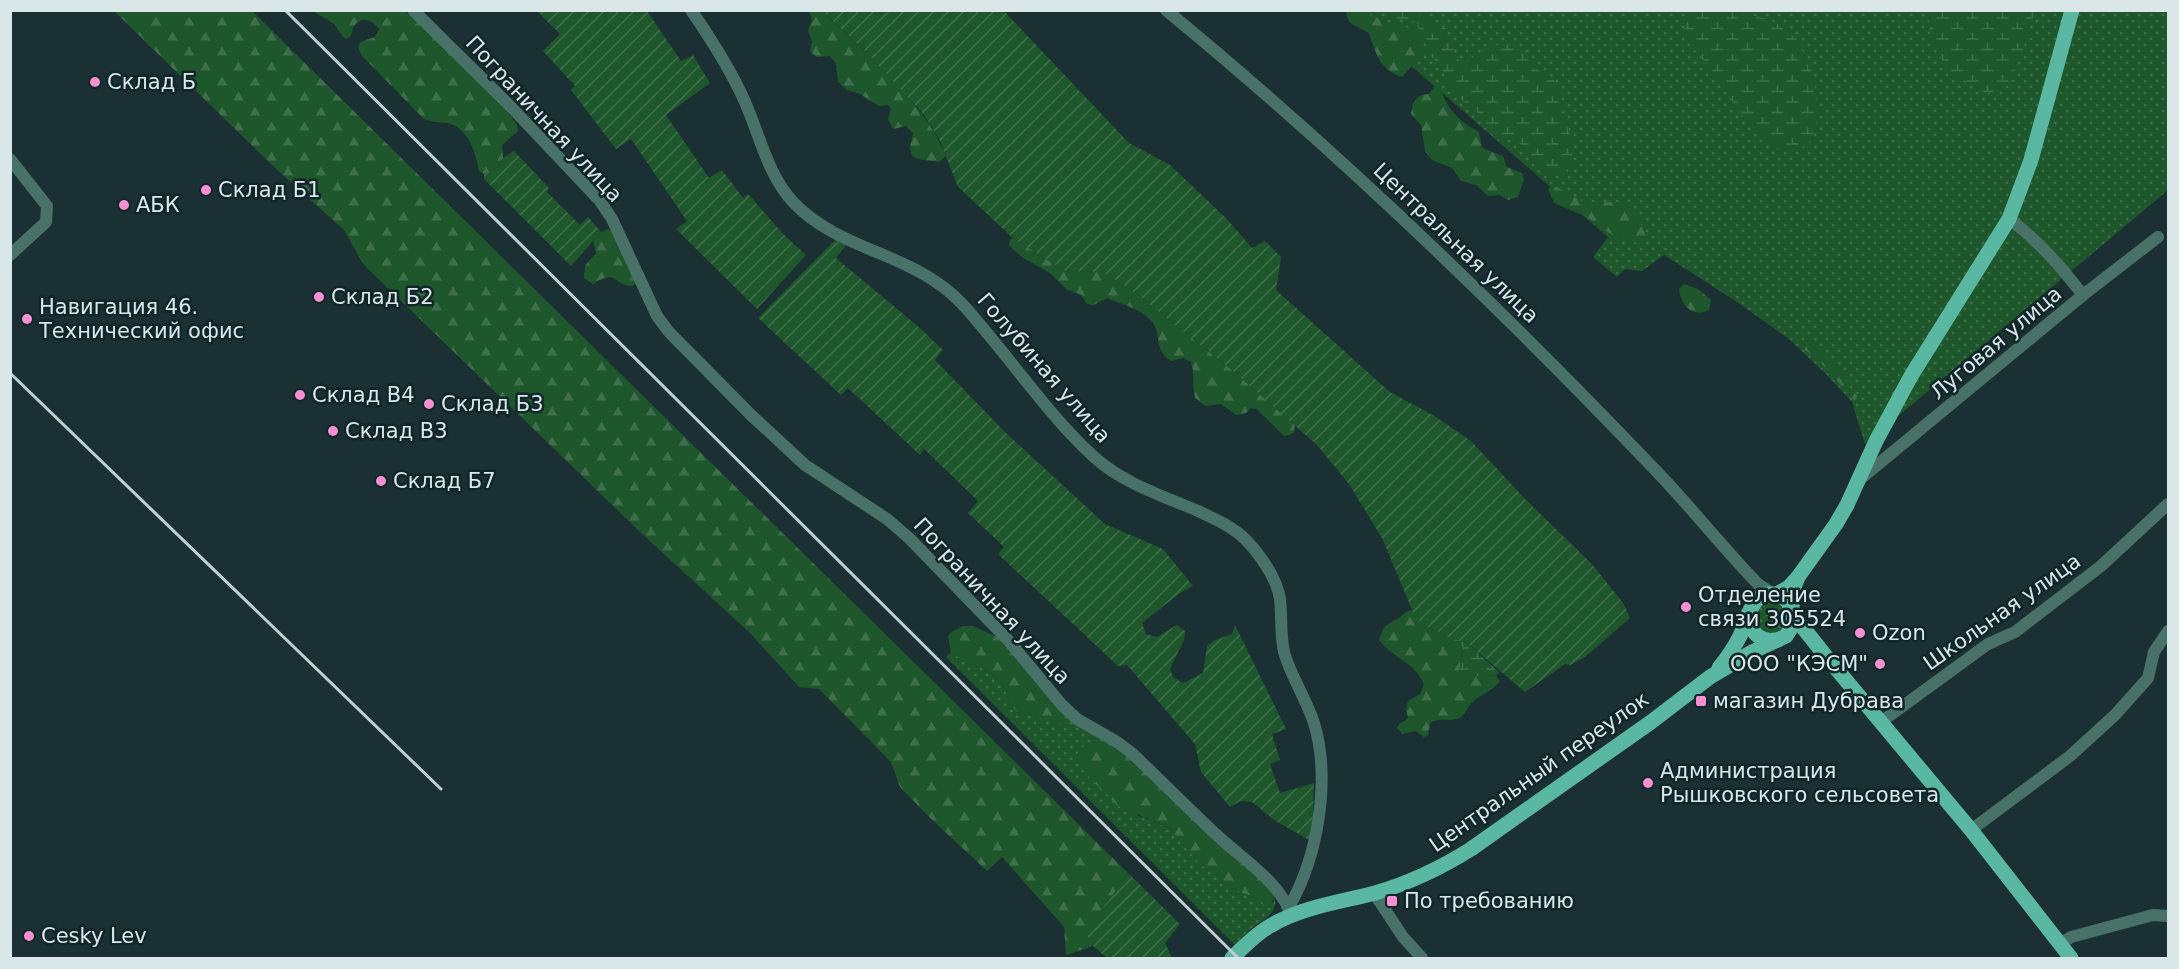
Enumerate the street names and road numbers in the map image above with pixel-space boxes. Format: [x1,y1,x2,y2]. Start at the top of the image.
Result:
street label: Пограничная улица [461,31,627,207]
street label: Центральная улица [1369,158,1543,328]
street label: Луговая улица [1926,281,2066,405]
street label: Голубиная улица [972,288,1116,448]
street label: Пограничная улица [909,513,1075,689]
street label: Школьная улица [1919,549,2085,675]
street label: Центральный переулок [1425,687,1653,857]

